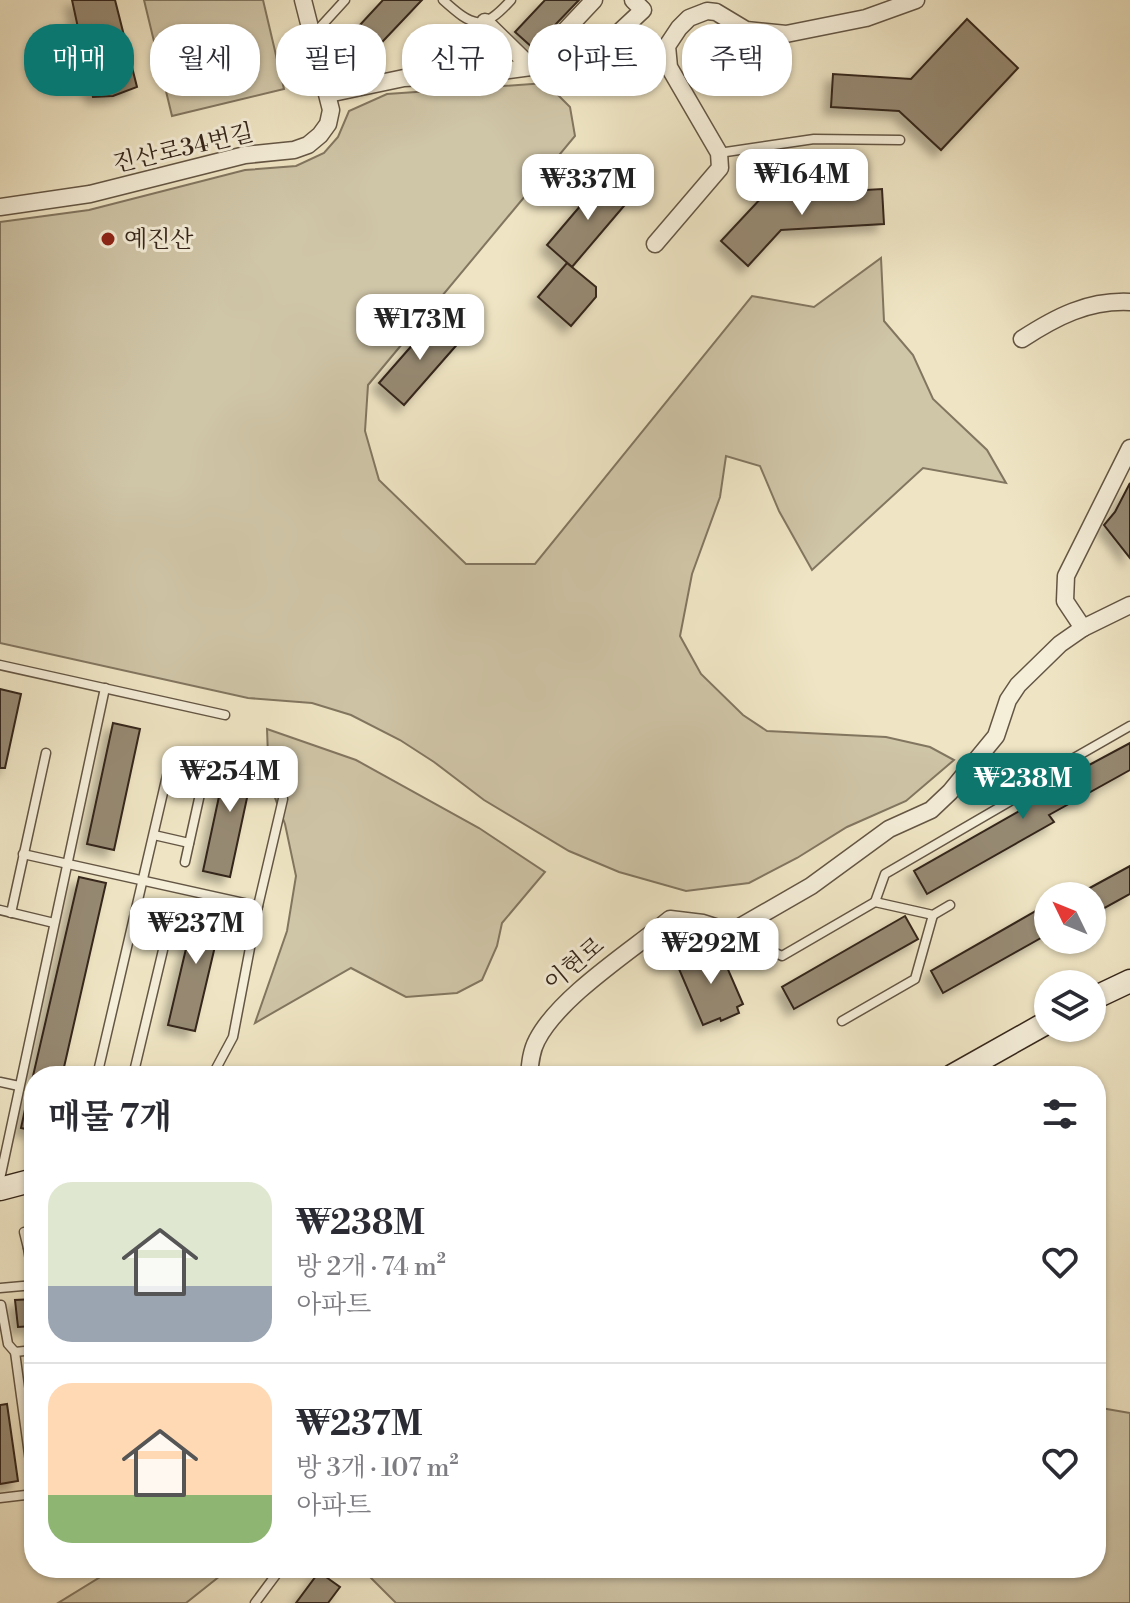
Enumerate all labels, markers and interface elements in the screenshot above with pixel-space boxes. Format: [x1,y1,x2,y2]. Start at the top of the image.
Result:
chip: 매매 [24,24,134,96]
chip: 월세 [150,24,260,96]
chip: 필터 [276,24,386,96]
chip: 신규 [402,24,512,96]
chip: 아파트 [528,24,666,96]
chip: 주택 [682,24,792,96]
street label: 진산로34번길 [110,118,257,180]
pin: ₩164M [746,149,858,217]
pin: ₩337M [532,154,644,222]
text: ₩164M [754,159,850,191]
text: ₩337M [540,164,636,196]
place label: 예진산 [124,225,194,255]
marker: 예진산 [99,230,117,248]
pin: ₩173M [364,294,476,362]
text: ₩173M [374,304,466,336]
pin: ₩254M [174,746,286,814]
pin: ₩238M [967,753,1079,821]
text: ₩254M [180,756,280,788]
text: ₩238M [974,763,1072,795]
north arrow [1034,882,1106,954]
map controls [1034,882,1106,1042]
pin: ₩237M [140,898,252,966]
text: ₩237M [148,908,244,940]
pin: ₩292M [655,918,767,986]
text: ₩292M [662,928,760,960]
street label: 이현로 [538,931,611,999]
button: layers [1034,970,1106,1042]
icon: filters [1038,1092,1082,1136]
text: 매물 7개 [48,1097,172,1139]
text: ₩238M [296,1203,425,1245]
icon: home [112,1214,208,1310]
icon: heart [1038,1240,1082,1284]
text: 방 2개 · 74 m² [296,1251,446,1283]
text: 아파트 [296,1289,371,1321]
text: ₩237M [296,1404,422,1446]
icon: home [112,1415,208,1511]
icon: heart [1038,1441,1082,1485]
text: 방 3개 · 107 m² [296,1452,459,1484]
text: 아파트 [296,1490,371,1522]

